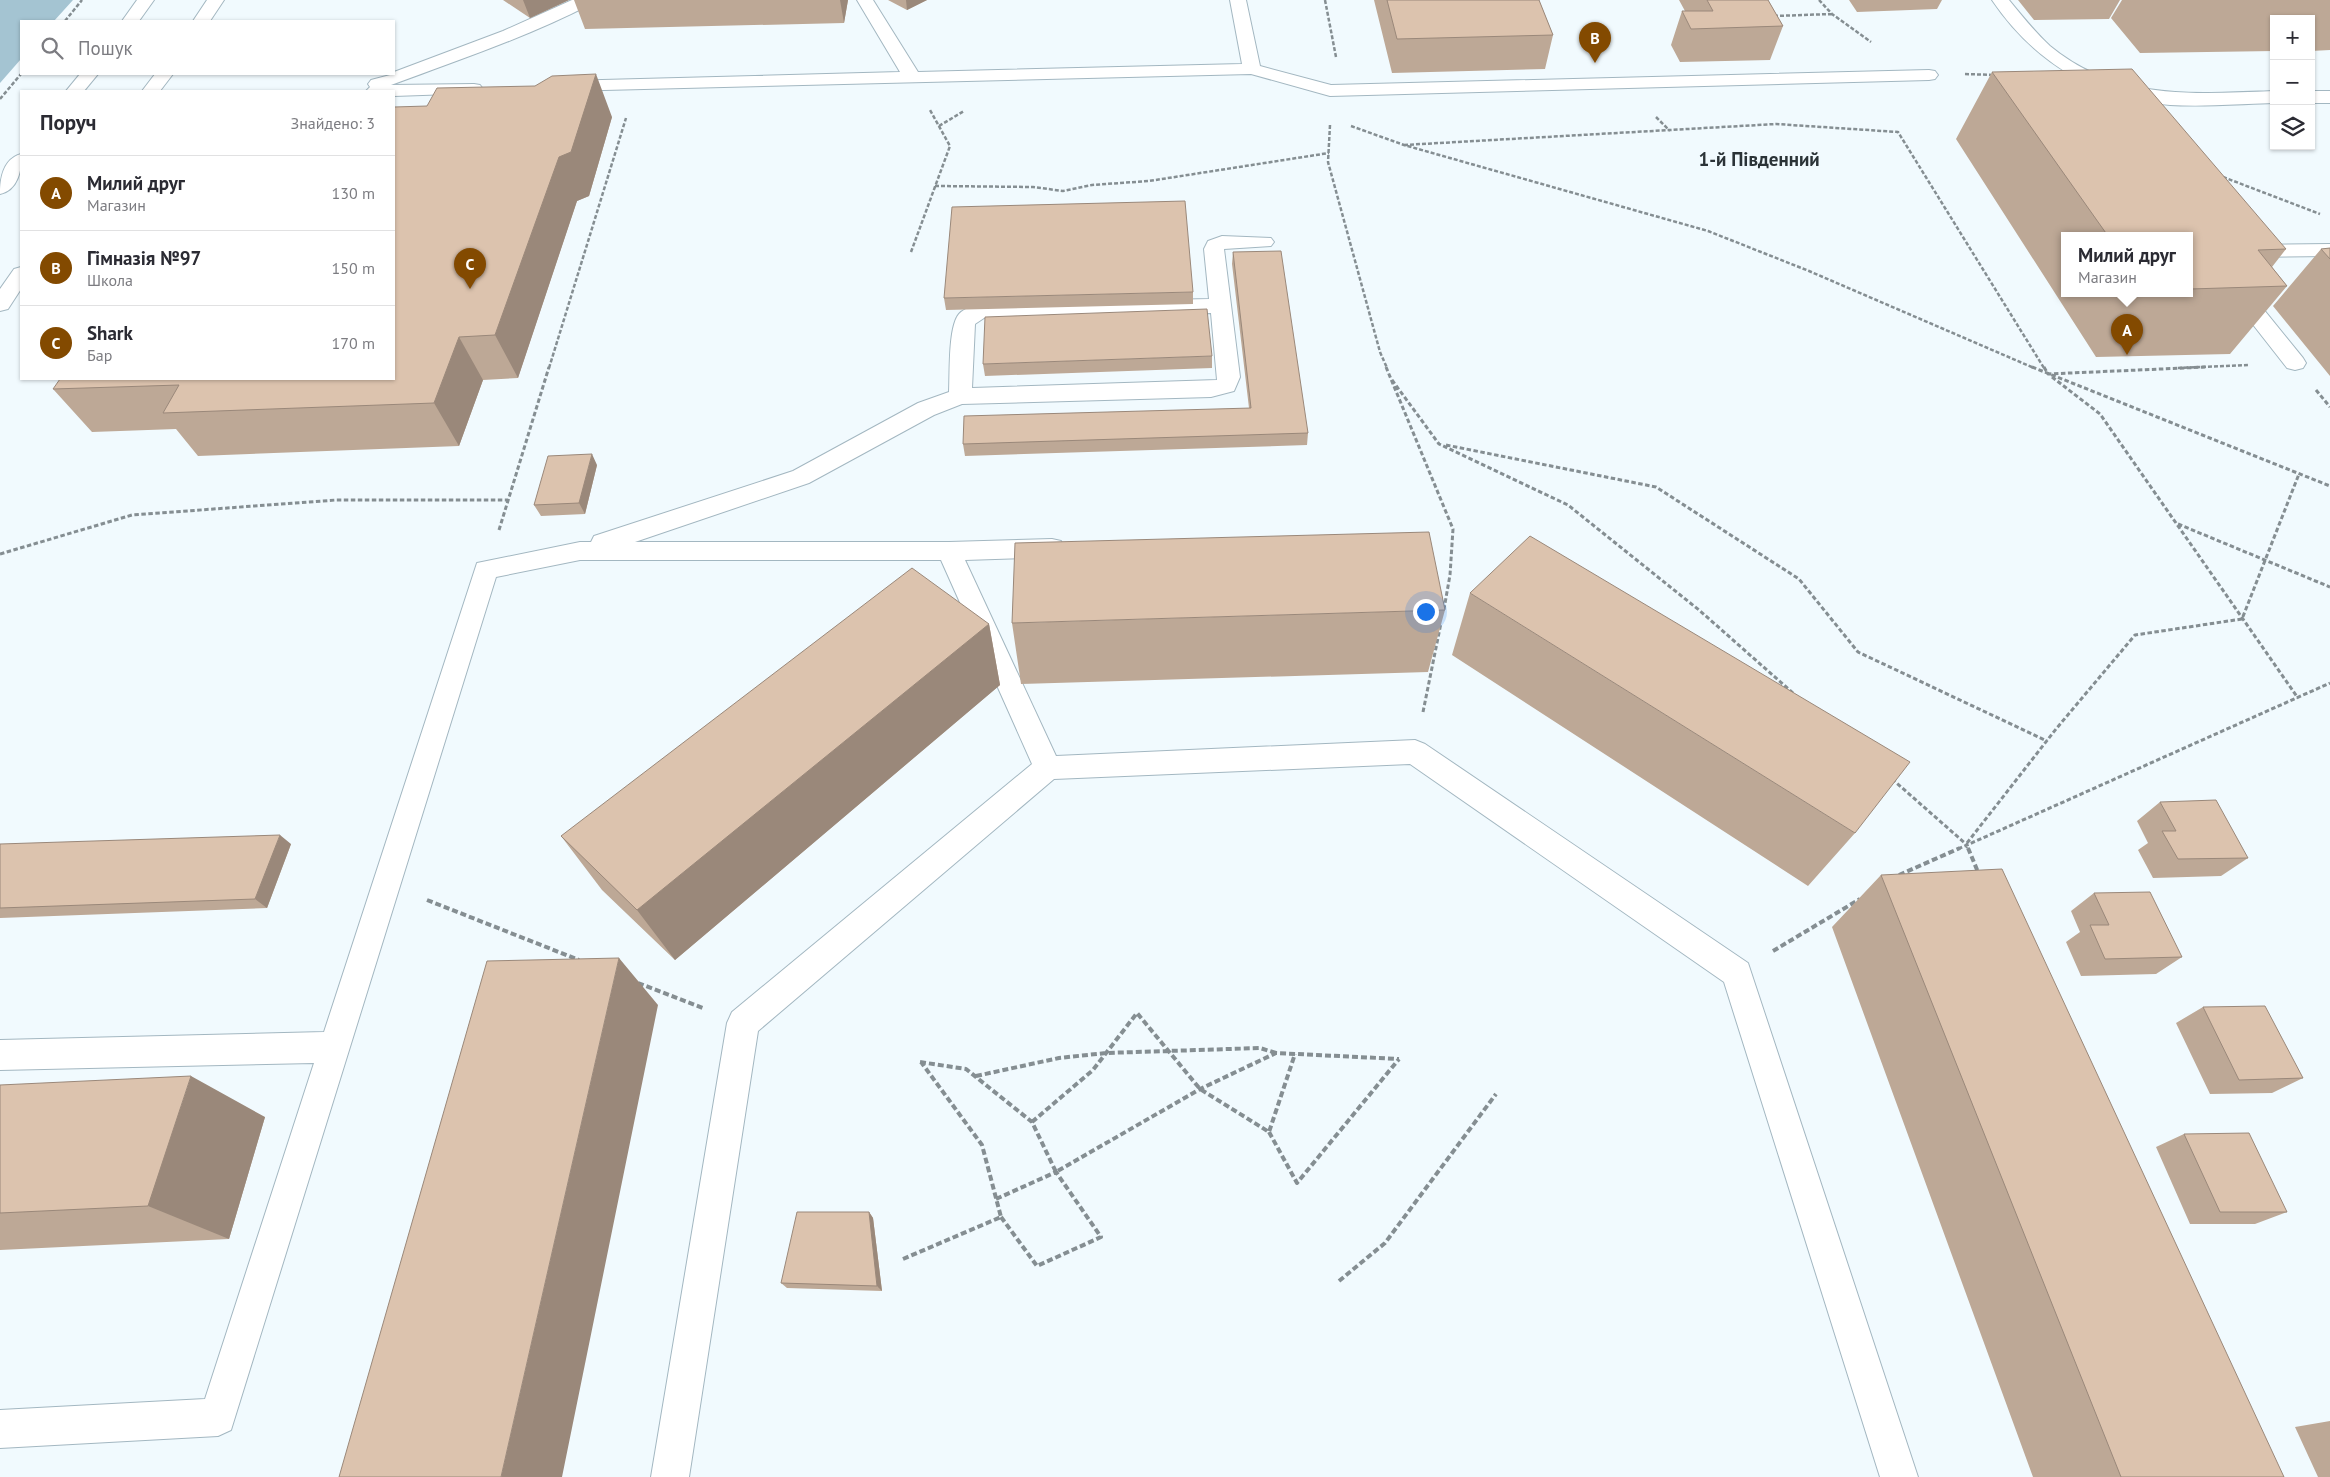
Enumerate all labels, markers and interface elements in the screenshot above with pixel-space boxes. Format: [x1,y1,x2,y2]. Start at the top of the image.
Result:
map controls [2270,15,2315,150]
button: + [2270,15,2315,60]
search box [20,20,395,75]
pin: B [1579,22,1611,63]
icon: search [38,34,66,62]
text: Пошук [78,36,133,60]
button: − [2270,60,2315,105]
button: layers [2270,105,2315,150]
text: Поруч [40,109,96,136]
text: Знайдено: 3 [291,113,375,133]
district label: 1-й Південний [1698,147,1820,171]
text: Милий друг [87,171,185,195]
text: A [51,183,61,203]
text: 130 m [332,183,375,203]
text: Магазин [87,195,146,215]
popup [2061,232,2193,297]
text: Милий друг [2078,243,2176,267]
text: Гімназія №97 [87,246,201,270]
pin: C [454,248,486,289]
text: B [51,258,61,278]
text: 150 m [332,258,375,278]
text: Магазин [2078,267,2137,287]
text: Школа [87,270,133,290]
pin: A [2111,314,2143,355]
text: Shark [87,321,133,345]
text: C [52,333,60,353]
text: 170 m [332,333,375,353]
text: Бар [87,345,112,365]
your location [1413,599,1439,625]

